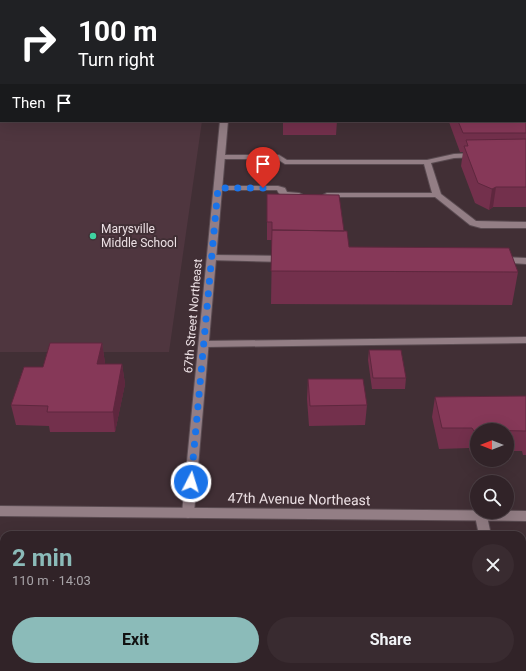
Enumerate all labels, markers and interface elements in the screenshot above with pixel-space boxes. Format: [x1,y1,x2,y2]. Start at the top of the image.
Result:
text: 100 m [78,15,157,48]
icon: right [12,16,64,68]
text: Turn right [78,49,155,70]
icon: arrive [53,92,75,114]
text: Then [12,94,45,112]
pin [246,147,280,188]
icon: arrive [252,153,274,175]
place label: Marysville Middle School [101,222,177,250]
marker: Marysville Middle School [88,231,98,241]
street label: 67th Street Northeast [181,258,205,374]
north arrow [470,423,514,467]
map controls [470,423,514,519]
position arrow [170,461,212,503]
button: search [470,475,514,519]
street label: 47th Avenue Northeast [227,490,371,508]
text: 2 min [12,544,72,572]
button: close [472,544,514,586]
text: 110 m · 14:03 [12,573,91,588]
button: Exit [12,617,259,663]
button: Share [267,617,514,663]

